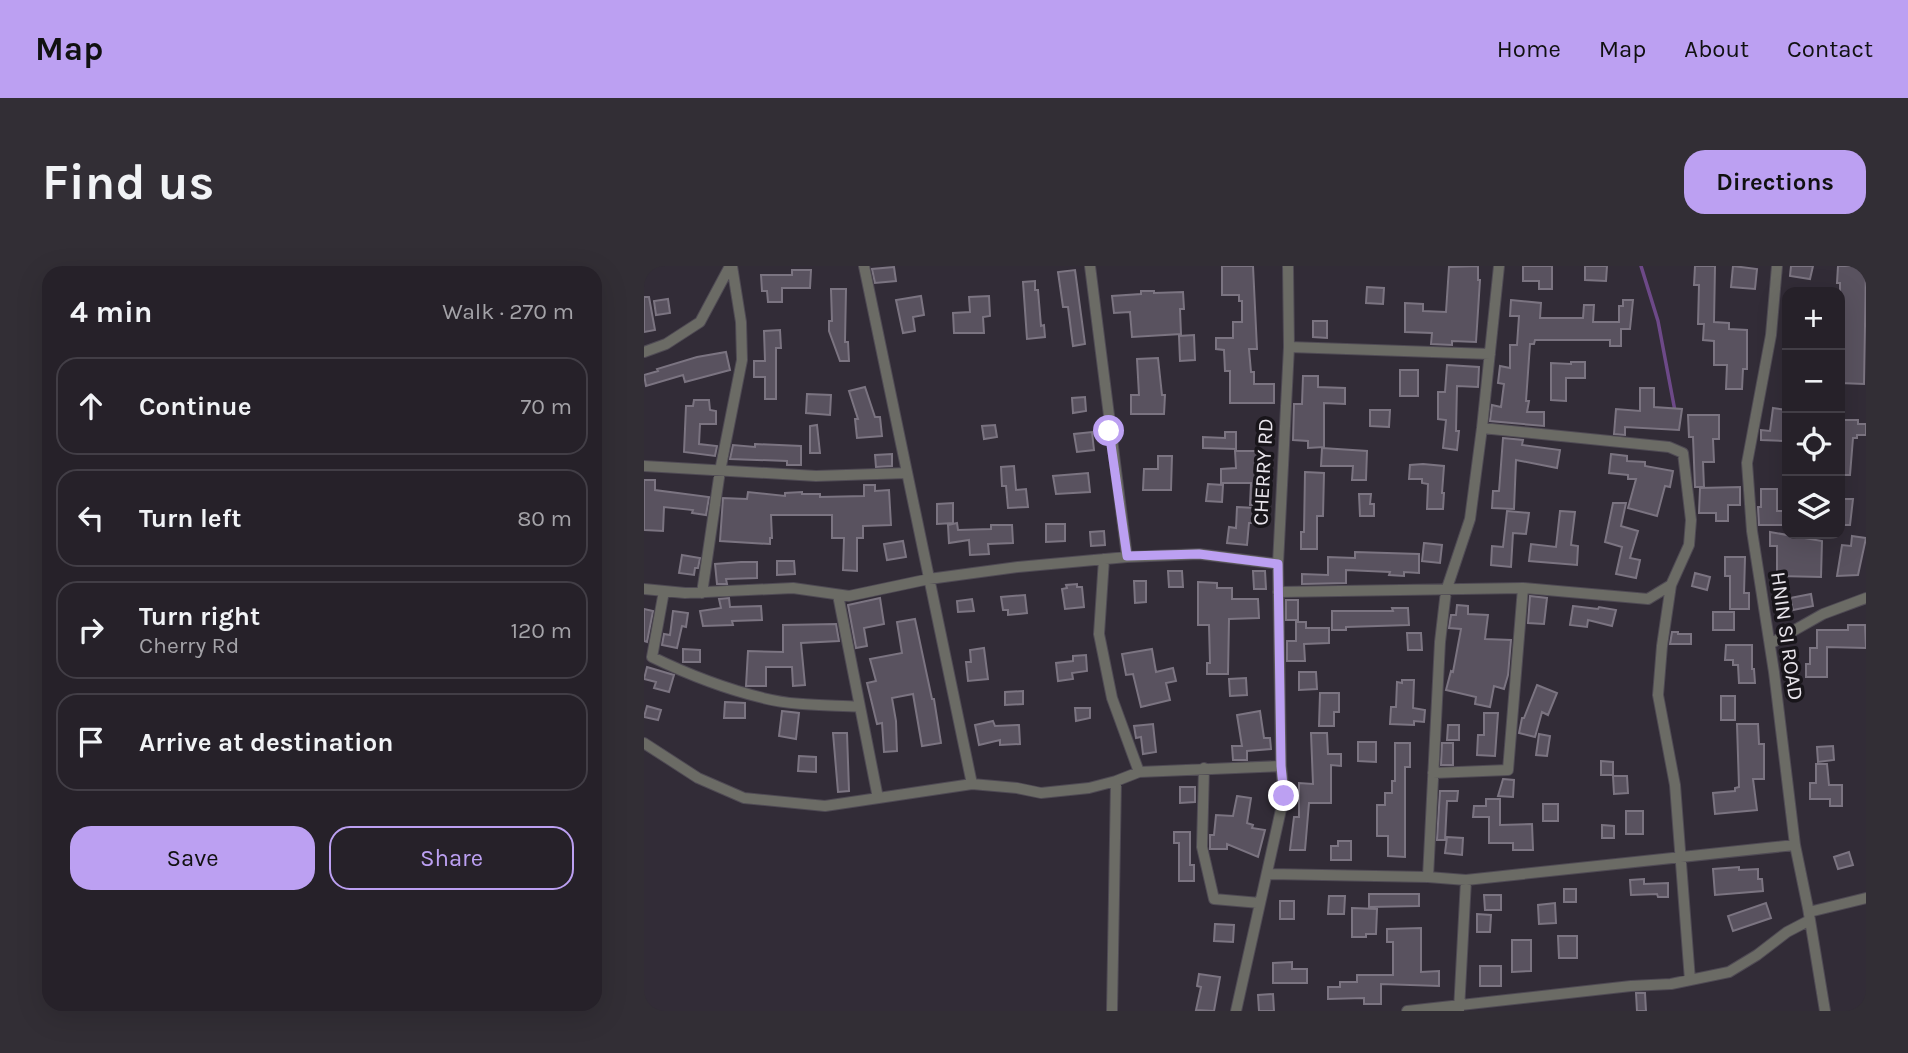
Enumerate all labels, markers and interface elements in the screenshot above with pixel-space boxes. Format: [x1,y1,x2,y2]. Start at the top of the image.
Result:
text: Map [35,30,103,68]
text: Home [1497,35,1561,63]
text: Map [1599,35,1646,63]
text: About [1684,35,1749,63]
text: Contact [1787,35,1873,63]
button: Directions [1684,150,1866,214]
text: Find us [42,154,214,211]
map controls [1782,287,1845,539]
button: + [1782,287,1845,350]
text: 4 min [70,294,152,330]
text: Walk · 270 m [442,298,574,325]
button: − [1782,350,1845,413]
icon: ahead [72,387,110,425]
text: Continue [139,391,251,422]
text: 70 m [521,393,572,420]
button: locate [1782,413,1845,476]
route start [1093,415,1124,446]
street label: CHERRY RD [1248,418,1278,526]
button: layers [1782,476,1845,539]
icon: left [72,499,110,537]
text: Turn left [139,503,241,534]
text: 80 m [517,505,572,532]
street label: HNIN SI ROAD [1766,570,1808,702]
text: Turn right [139,601,260,632]
icon: right [72,611,110,649]
text: 120 m [510,617,572,644]
text: Cherry Rd [139,632,239,659]
icon: arrive [72,723,110,761]
text: Arrive at destination [139,727,393,758]
route end [1268,780,1299,811]
button: Save [70,826,315,890]
button: Share [329,826,574,890]

